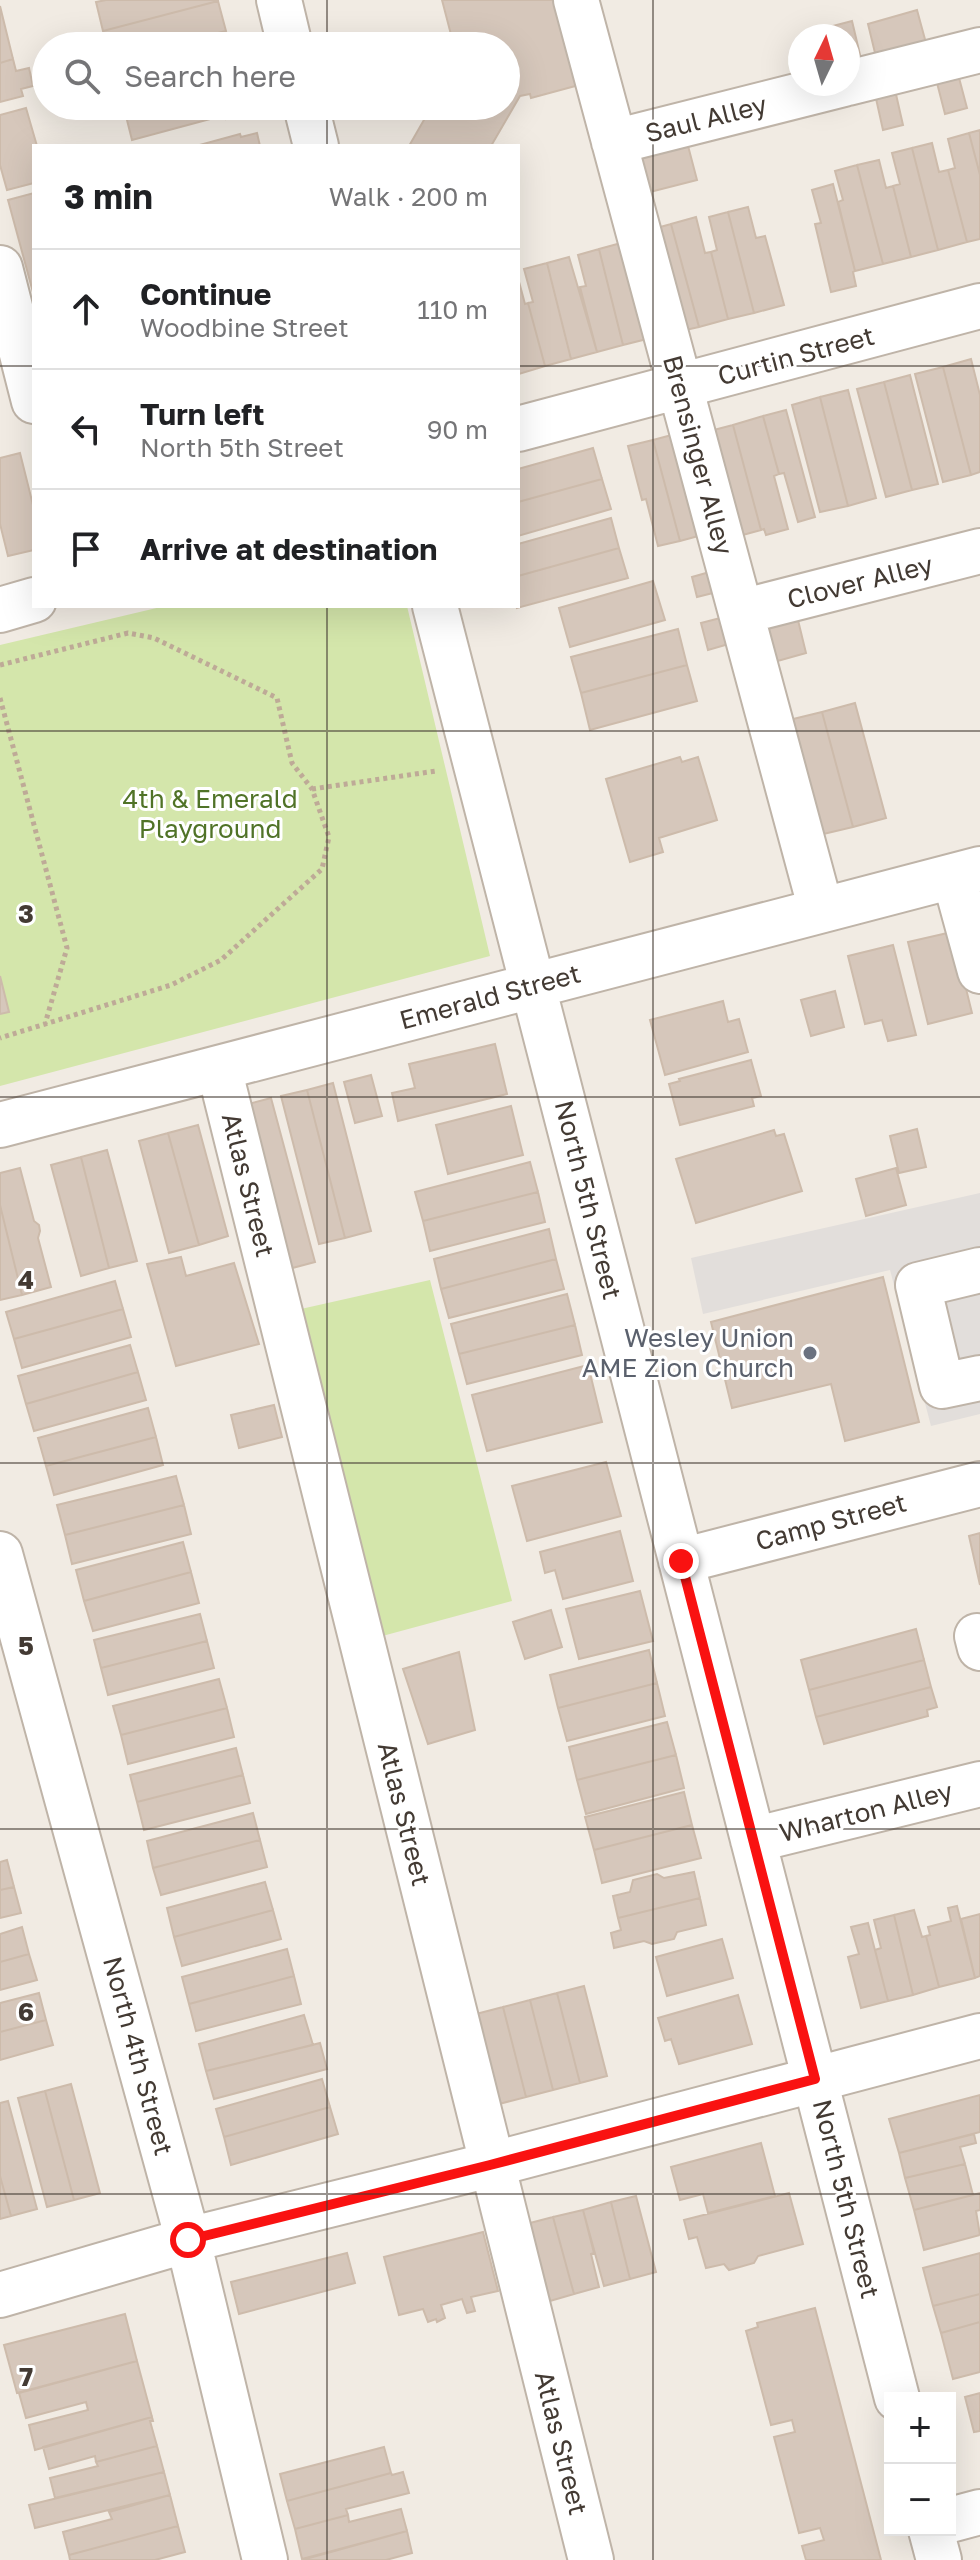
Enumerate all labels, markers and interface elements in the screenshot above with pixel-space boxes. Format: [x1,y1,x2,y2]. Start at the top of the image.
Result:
north arrow [788,24,860,96]
search box [32,32,520,120]
icon: search [60,54,104,98]
text: Search here [124,58,296,94]
street label: Saul Alley [642,88,770,149]
text: 3 min [64,176,153,216]
text: Walk · 200 m [329,181,488,212]
text: Continue [140,276,271,312]
icon: ahead [64,287,108,331]
text: 110 m [417,294,488,325]
text: Woodbine Street [140,312,349,343]
street label: Curtin Street [714,320,878,391]
street label: Brensinger Alley [657,352,740,558]
text: Turn left [140,396,265,432]
icon: left [64,407,108,451]
text: 90 m [427,414,488,445]
text: North 5th Street [140,432,344,463]
icon: arrive [64,527,108,571]
text: Arrive at destination [140,531,437,567]
street label: Clover Alley [784,548,936,615]
park label: 4th & Emerald Playground [122,783,298,844]
text: 3 [18,898,34,929]
street label: Emerald Street [396,957,584,1036]
street label: North 5th Street [549,1097,628,1303]
street label: Atlas Street [216,1110,281,1260]
text: 4 [18,1264,34,1295]
place label: Wesley Union AME Zion Church [582,1322,794,1383]
marker: Wesley Union AME Zion Church [801,1344,819,1362]
street label: Camp Street [752,1487,910,1557]
route end [663,1543,699,1579]
text: 5 [18,1630,34,1661]
street label: Atlas Street [372,1739,437,1889]
street label: Wharton Alley [776,1775,956,1848]
street label: North 4th Street [97,1953,180,2159]
text: 6 [18,1996,34,2027]
street label: North 5th Street [807,2096,886,2302]
route start [170,2222,206,2258]
text: 7 [19,2361,33,2392]
street label: Atlas Street [529,2368,594,2518]
map controls [884,2392,956,2536]
button: + [884,2392,956,2464]
button: − [884,2464,956,2536]

